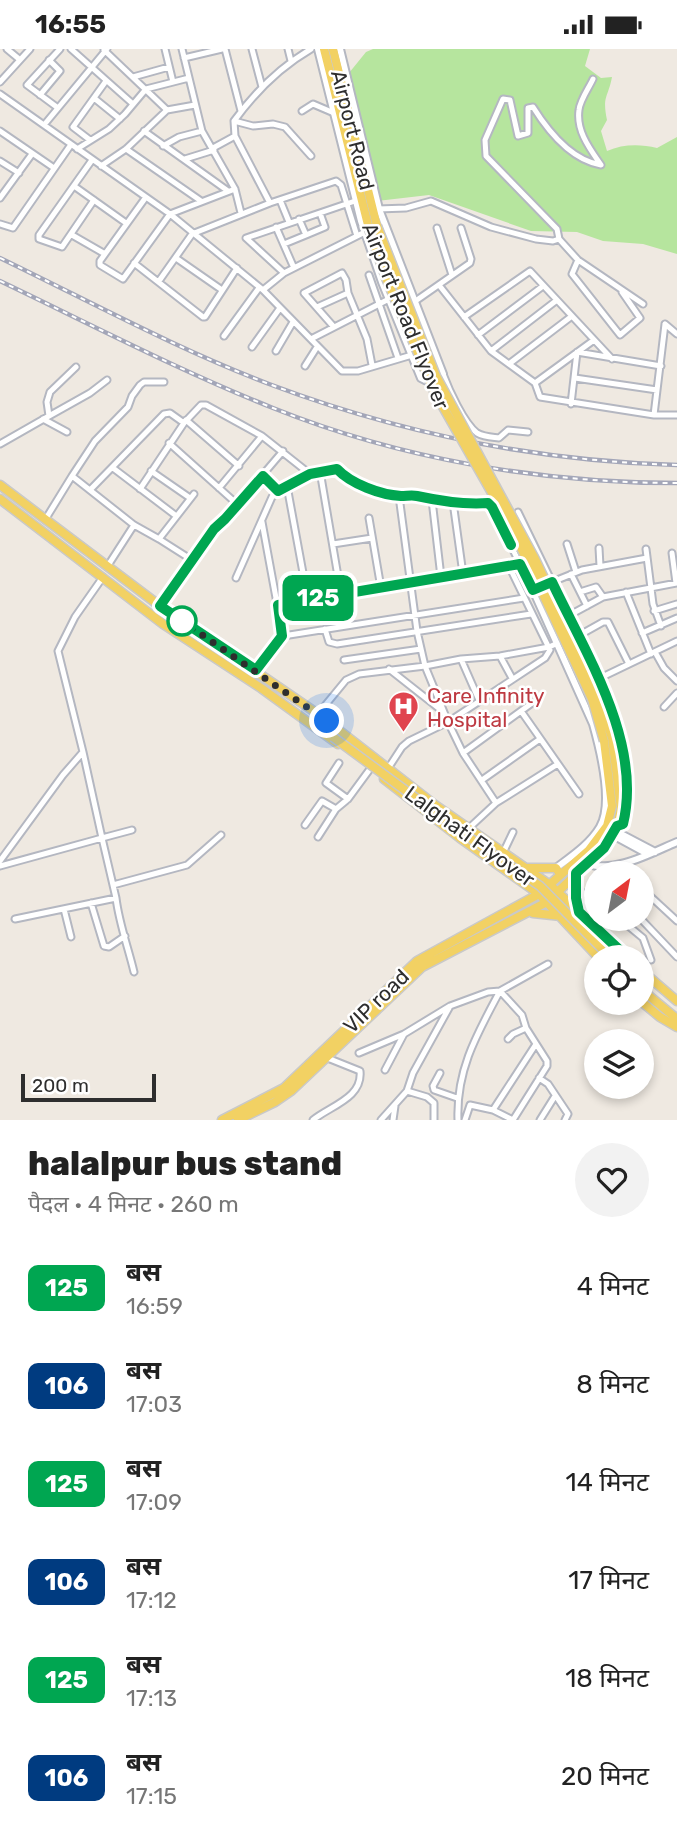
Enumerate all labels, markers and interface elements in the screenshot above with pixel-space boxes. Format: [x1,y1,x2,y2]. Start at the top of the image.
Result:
text: 16:55 [35,9,106,40]
street label: Airport Road [326,67,380,193]
street label: Airport Road Flyover [357,219,455,413]
line badge: 125 [278,575,358,621]
text: 125 [296,584,340,612]
unlabelled marker [167,606,197,636]
place label: Care Infinity Hospital [427,683,545,732]
hospital icon: Care Infinity Hospital [387,690,421,734]
your location [309,703,344,738]
street label: Lalghati Flyover [400,780,540,892]
north arrow [584,861,654,931]
map controls [584,861,654,1099]
button: locate [584,945,654,1015]
street label: VIP road [338,964,414,1038]
button: layers [584,1029,654,1099]
scale bar [21,1071,156,1103]
text: 200 m [32,1074,89,1097]
button: heart [575,1143,649,1217]
text: halalpur bus stand [28,1144,342,1183]
text: पैदल · 4 मिनट · 260 m [28,1190,239,1218]
text: बस [126,1257,161,1288]
text: 4 मिनट [577,1271,649,1302]
text: 125 [45,1274,88,1302]
text: 16:59 [126,1292,183,1320]
text: बस [126,1355,161,1386]
text: 8 मिनट [576,1369,649,1400]
text: 106 [45,1372,88,1400]
text: 17:03 [126,1390,182,1418]
text: बस [126,1453,161,1484]
text: 14 मिनट [566,1467,649,1498]
text: 125 [45,1470,88,1498]
text: 17:09 [126,1488,182,1516]
text: बस [126,1551,161,1582]
text: 17 मिनट [568,1565,649,1596]
text: 106 [45,1568,88,1596]
text: 17:12 [126,1586,177,1614]
text: बस [126,1649,161,1680]
text: 18 मिनट [565,1663,649,1694]
text: 125 [45,1666,88,1694]
text: 17:13 [126,1684,177,1712]
text: बस [126,1747,161,1778]
text: 20 मिनट [561,1761,649,1792]
text: 106 [45,1764,88,1792]
text: 17:15 [126,1782,177,1810]

